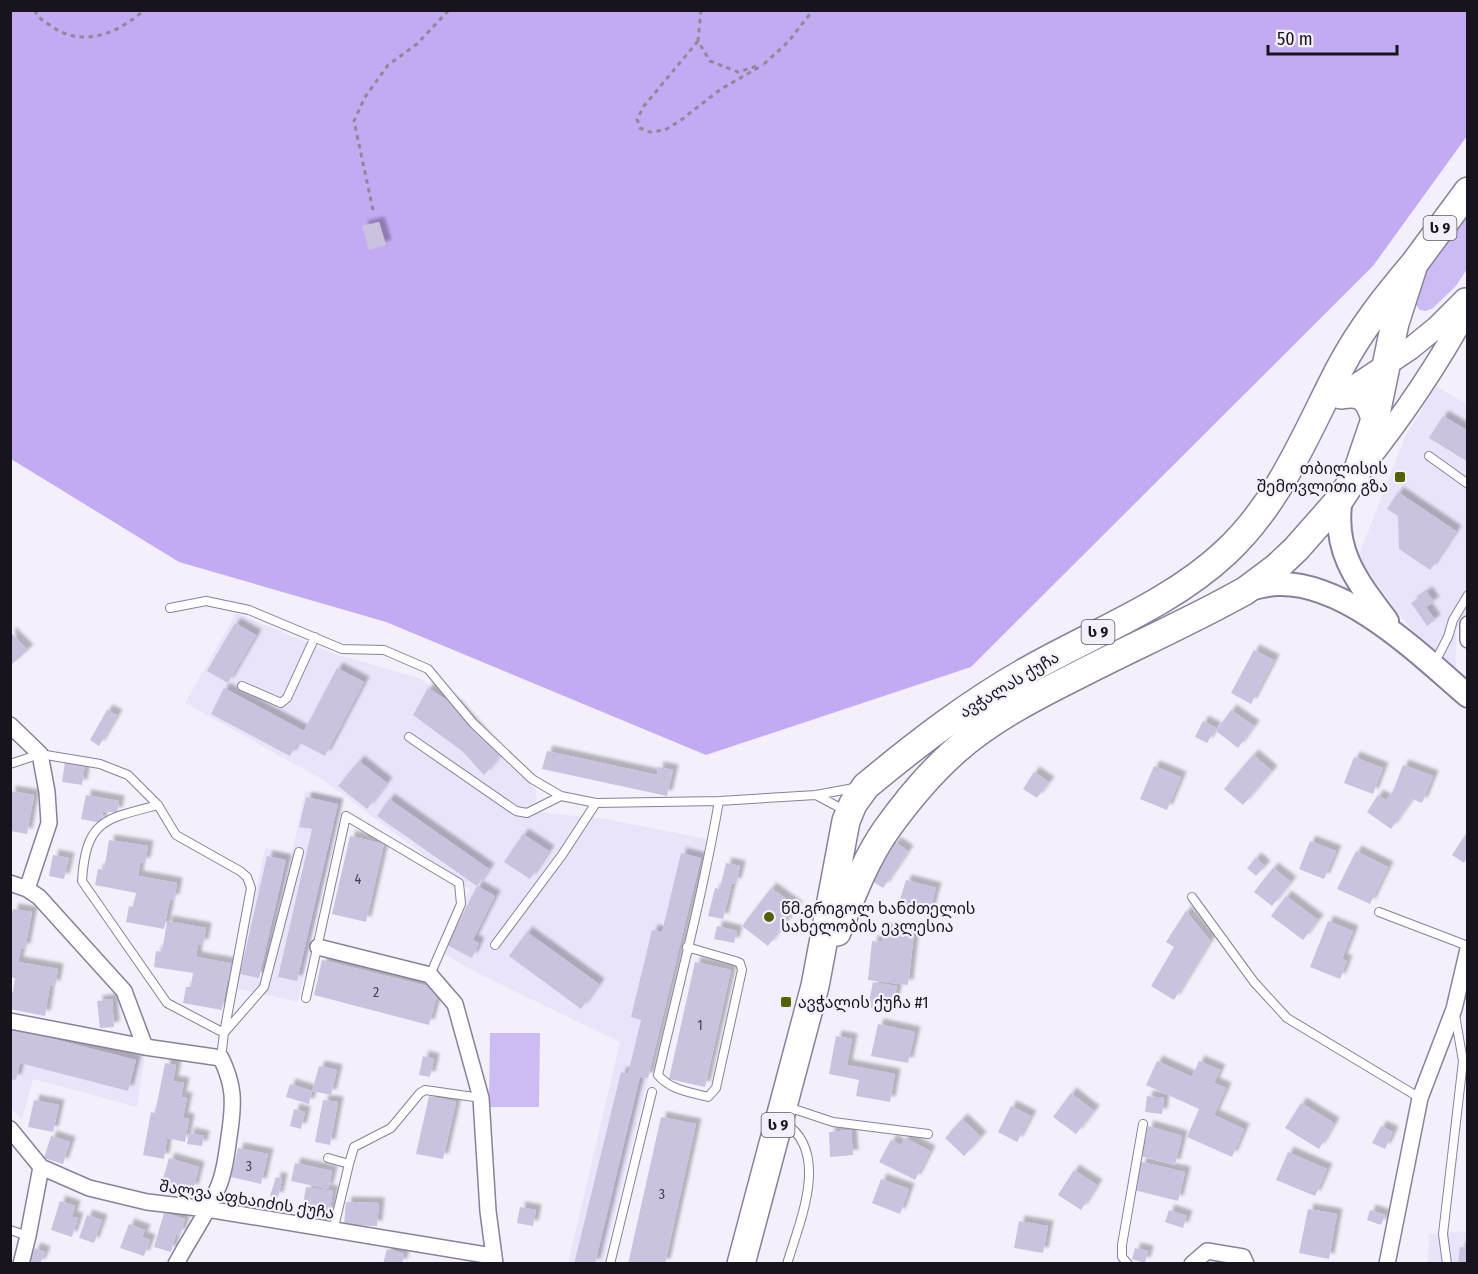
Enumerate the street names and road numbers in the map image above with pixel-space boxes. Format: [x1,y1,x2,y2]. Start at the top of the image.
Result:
road number: ს 9 [1424,216,1456,240]
road number: ს 9 [1082,620,1114,644]
street label: ავჭალას ქუჩა [956,647,1063,722]
road number: ს 9 [762,1113,794,1137]
street label: შალვა აფხაიძის ქუჩა [158,1176,336,1224]

